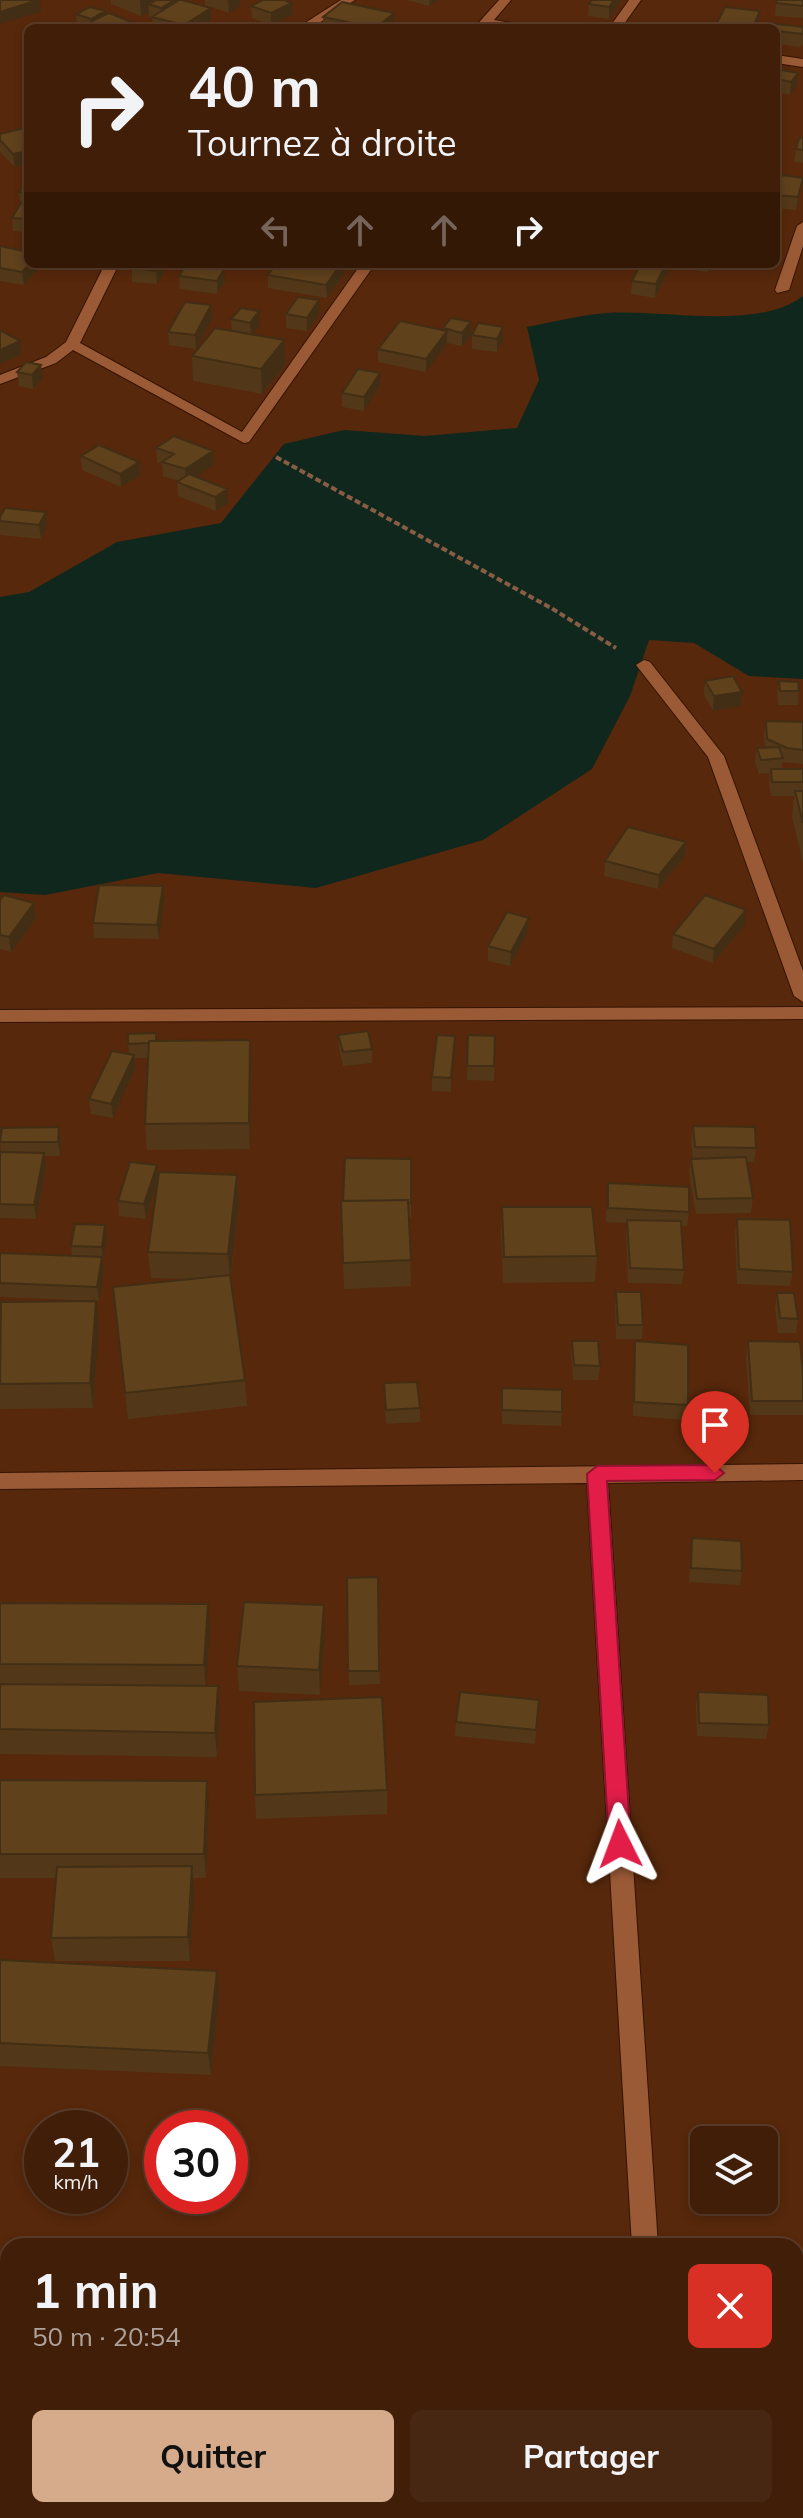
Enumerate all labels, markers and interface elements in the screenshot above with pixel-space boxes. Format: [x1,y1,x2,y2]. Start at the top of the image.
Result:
text: 40 m [188,51,321,121]
icon: right [56,56,160,160]
text: Tournez à droite [188,120,457,165]
icon: left [254,208,298,252]
icon: ahead [338,208,382,252]
icon: ahead [422,208,466,252]
icon: right [506,208,550,252]
pin [681,1391,749,1473]
icon: arrive [693,1403,737,1447]
position arrow [578,1802,662,1886]
speed limit sign: 30 [144,2110,248,2214]
map controls [690,2126,778,2214]
button: layers [690,2126,778,2214]
text: 21 [52,2127,100,2177]
text: km/h [53,2169,99,2194]
text: 1 min [32,2260,159,2320]
button: close [688,2264,772,2348]
text: 50 m · 20:54 [32,2320,181,2353]
button: Quitter [32,2410,394,2502]
button: Partager [410,2410,772,2502]

